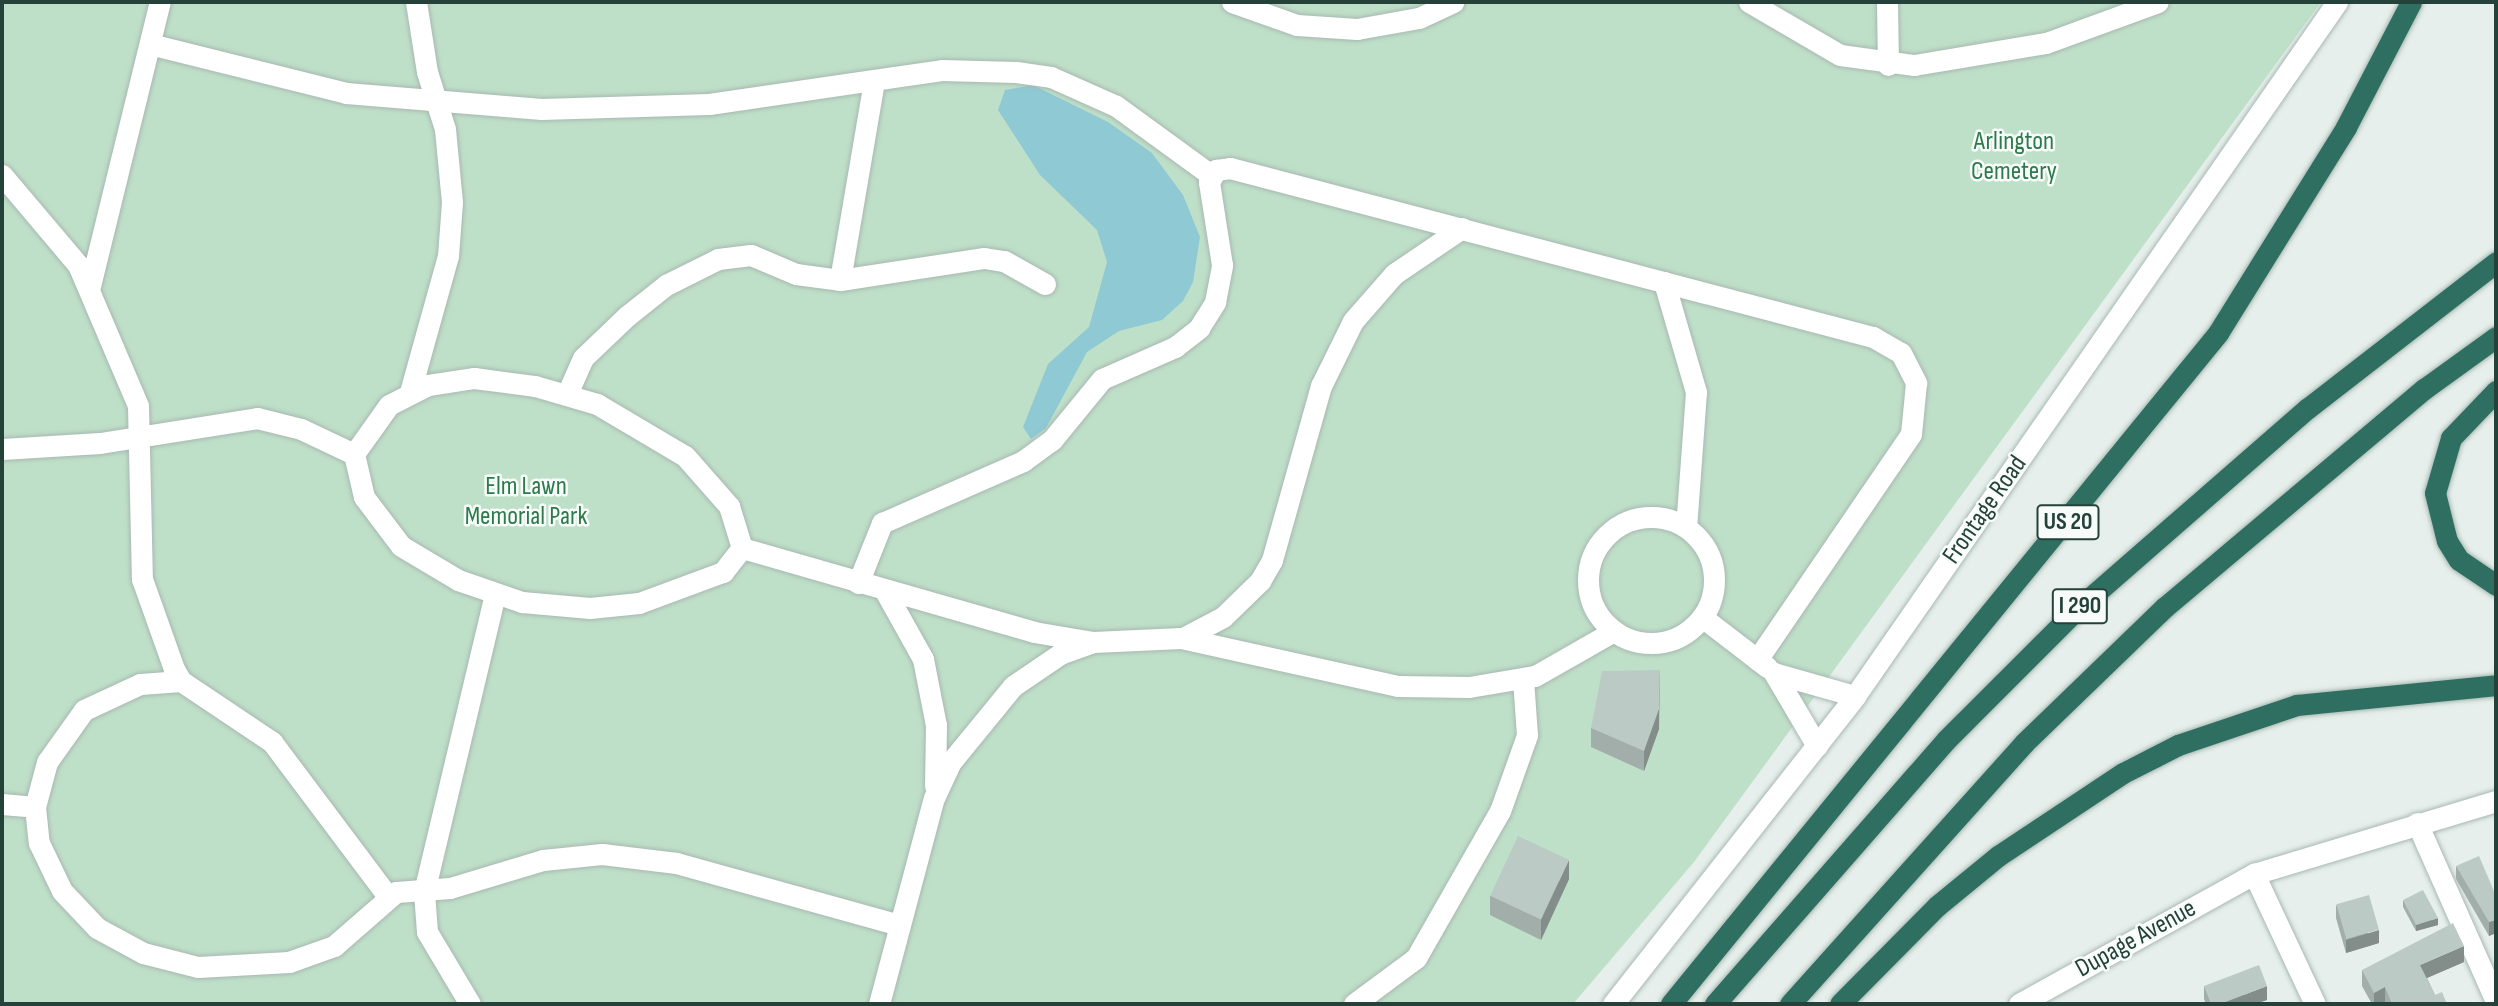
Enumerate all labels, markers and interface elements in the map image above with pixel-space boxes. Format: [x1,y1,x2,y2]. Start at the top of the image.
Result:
park label: Arlington Cemetery [1971,126,2057,188]
street label: Frontage Road [1936,450,2034,570]
park label: Elm Lawn Memorial Park [465,471,587,532]
road number: US 20 [2035,502,2101,542]
road number: I 290 [2050,586,2110,626]
street label: Dupage Avenue [2070,893,2202,985]

